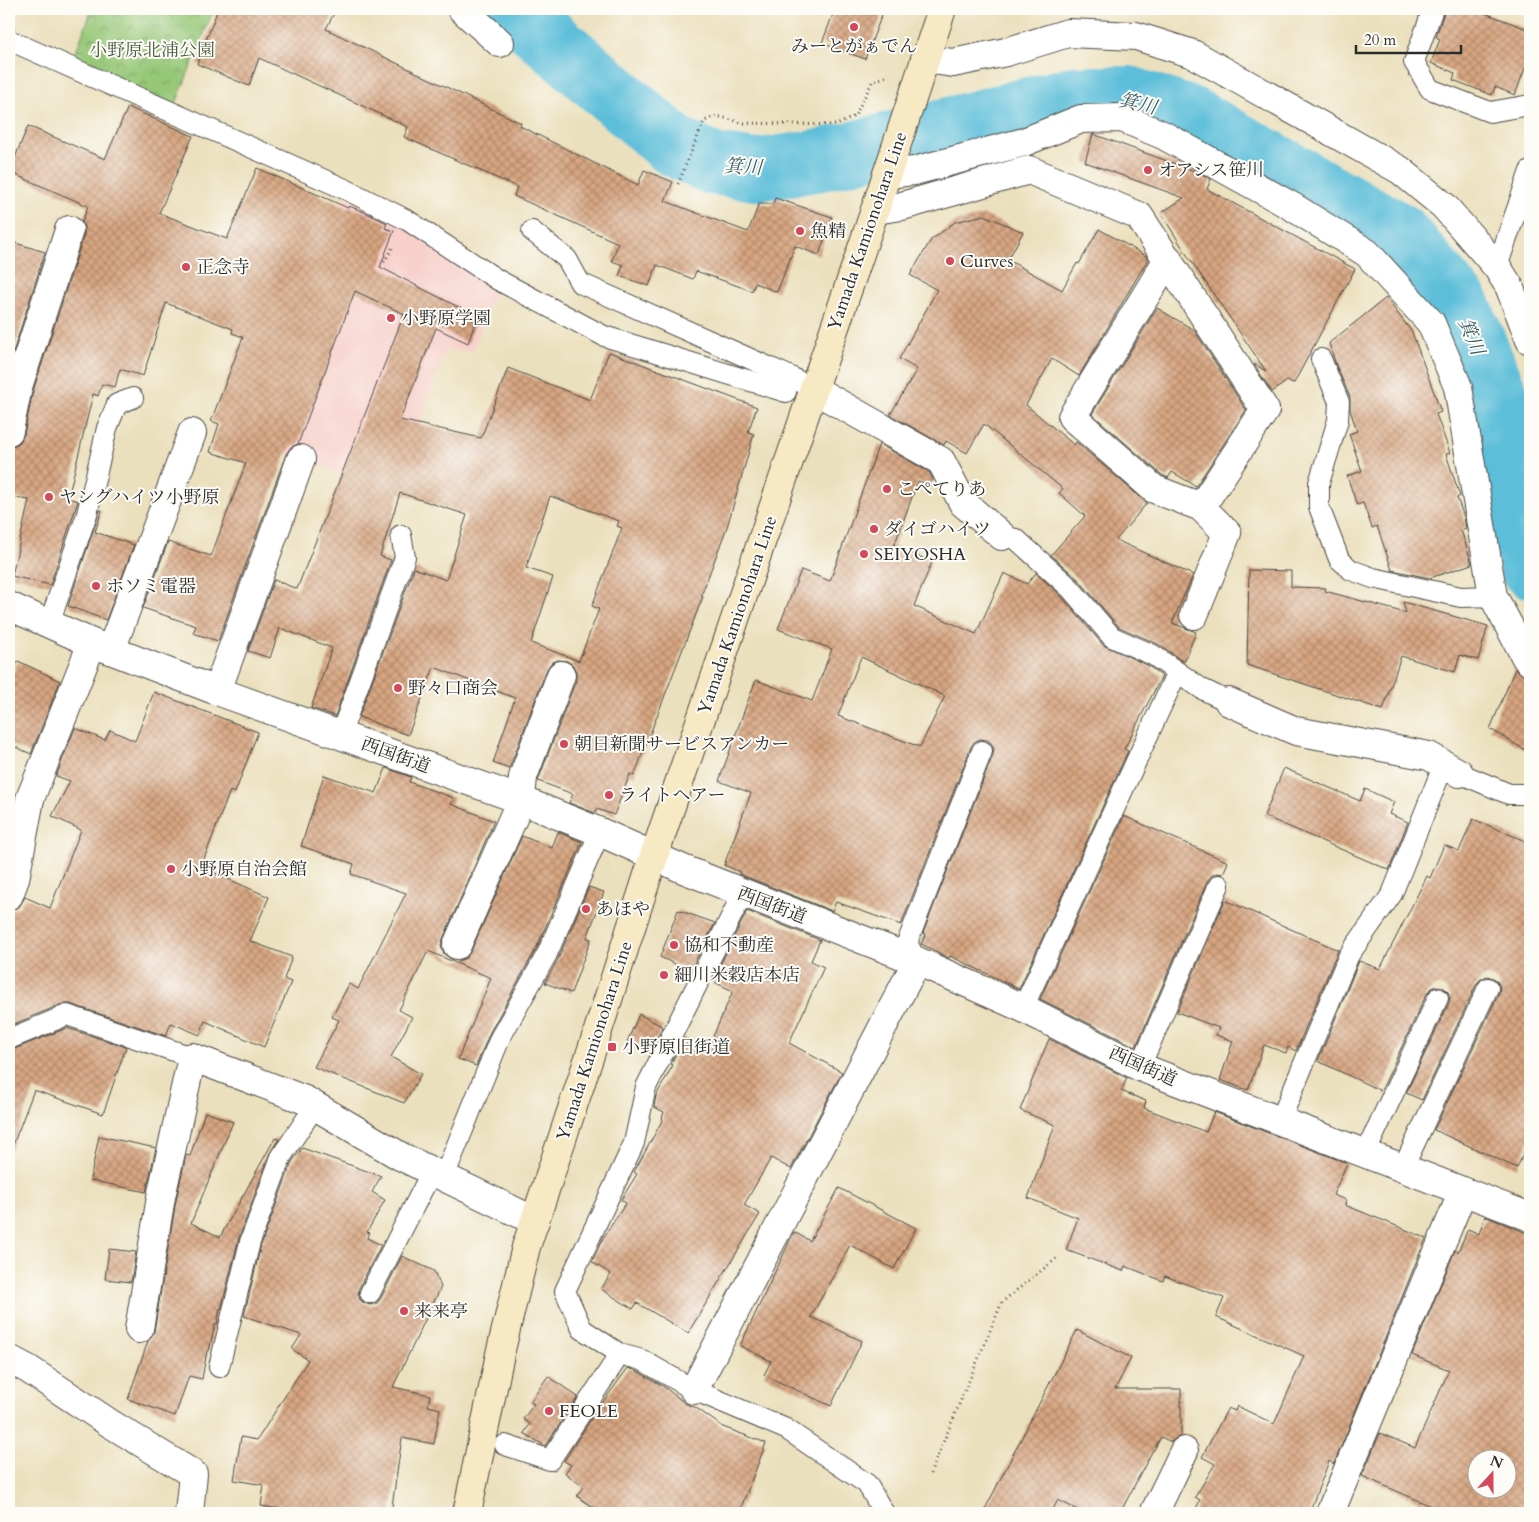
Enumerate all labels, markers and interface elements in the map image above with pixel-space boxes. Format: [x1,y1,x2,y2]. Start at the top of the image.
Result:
marker: みーとがぁでん [848,21,860,33]
scale bar [1356,22,1462,54]
text: 20 m [1364,30,1396,50]
place label: みーとがぁでん [791,34,917,59]
park label: 小野原北浦公園 [89,38,215,63]
water label: 箕川 [1116,87,1161,121]
street label: Yamada Kamionohara Line [822,128,913,334]
water label: 箕川 [723,153,765,181]
place label: オアシス笹川 [1158,158,1264,183]
marker: オアシス笹川 [1142,164,1154,176]
place label: 魚精 [810,219,846,244]
marker: 魚精 [794,225,806,237]
place label: Curves [960,249,1014,274]
place label: 正念寺 [196,255,250,280]
marker: Curves [944,255,956,267]
marker: 正念寺 [180,261,192,273]
place label: 小野原学園 [401,306,491,331]
marker: 小野原学園 [385,312,397,324]
water label: 箕川 [1452,314,1491,361]
place label: こぺてりあ [897,477,986,502]
marker: こぺてりあ [881,483,893,495]
place label: ヤングハイツ小野原 [59,485,219,510]
marker: ヤングハイツ小野原 [43,491,55,503]
street label: Yamada Kamionohara Line [692,512,783,718]
place label: ダイゴハイツ [884,517,991,542]
marker: ダイゴハイツ [868,523,880,535]
place label: SEIYOSHA [874,542,966,567]
marker: SEIYOSHA [858,548,870,560]
place label: ホソミ電器 [106,574,196,599]
marker: ホソミ電器 [90,580,102,592]
place label: 野々口商会 [408,676,498,701]
marker: 野々口商会 [392,682,404,694]
street label: 西国街道 [358,731,434,780]
place label: 朝日新聞サービスアンカー [574,732,789,757]
marker: 朝日新聞サービスアンカー [558,738,570,750]
place label: ライトヘアー [619,783,725,808]
marker: ライトヘアー [603,789,615,801]
place label: 小野原自治会館 [181,857,307,882]
marker: 小野原自治会館 [165,863,177,875]
street label: 西国街道 [734,881,810,930]
place label: あほや [596,897,650,922]
marker: あほや [580,903,592,915]
place label: 協和不動産 [684,933,774,958]
street label: Yamada Kamionohara Line [550,938,639,1144]
marker: 協和不動産 [668,939,680,951]
place label: 細川米穀店本店 [674,963,800,988]
marker: 細川米穀店本店 [658,969,670,981]
place label: 小野原旧街道 [622,1035,730,1060]
street label: 西国街道 [1105,1040,1181,1093]
marker: 小野原旧街道 [606,1041,618,1053]
place label: 来来亭 [414,1299,468,1324]
marker: 来来亭 [398,1305,410,1317]
place label: FEOLE [559,1399,618,1424]
marker: FEOLE [543,1405,555,1417]
north arrow [1466,1450,1516,1500]
text: N [1487,1451,1506,1473]

